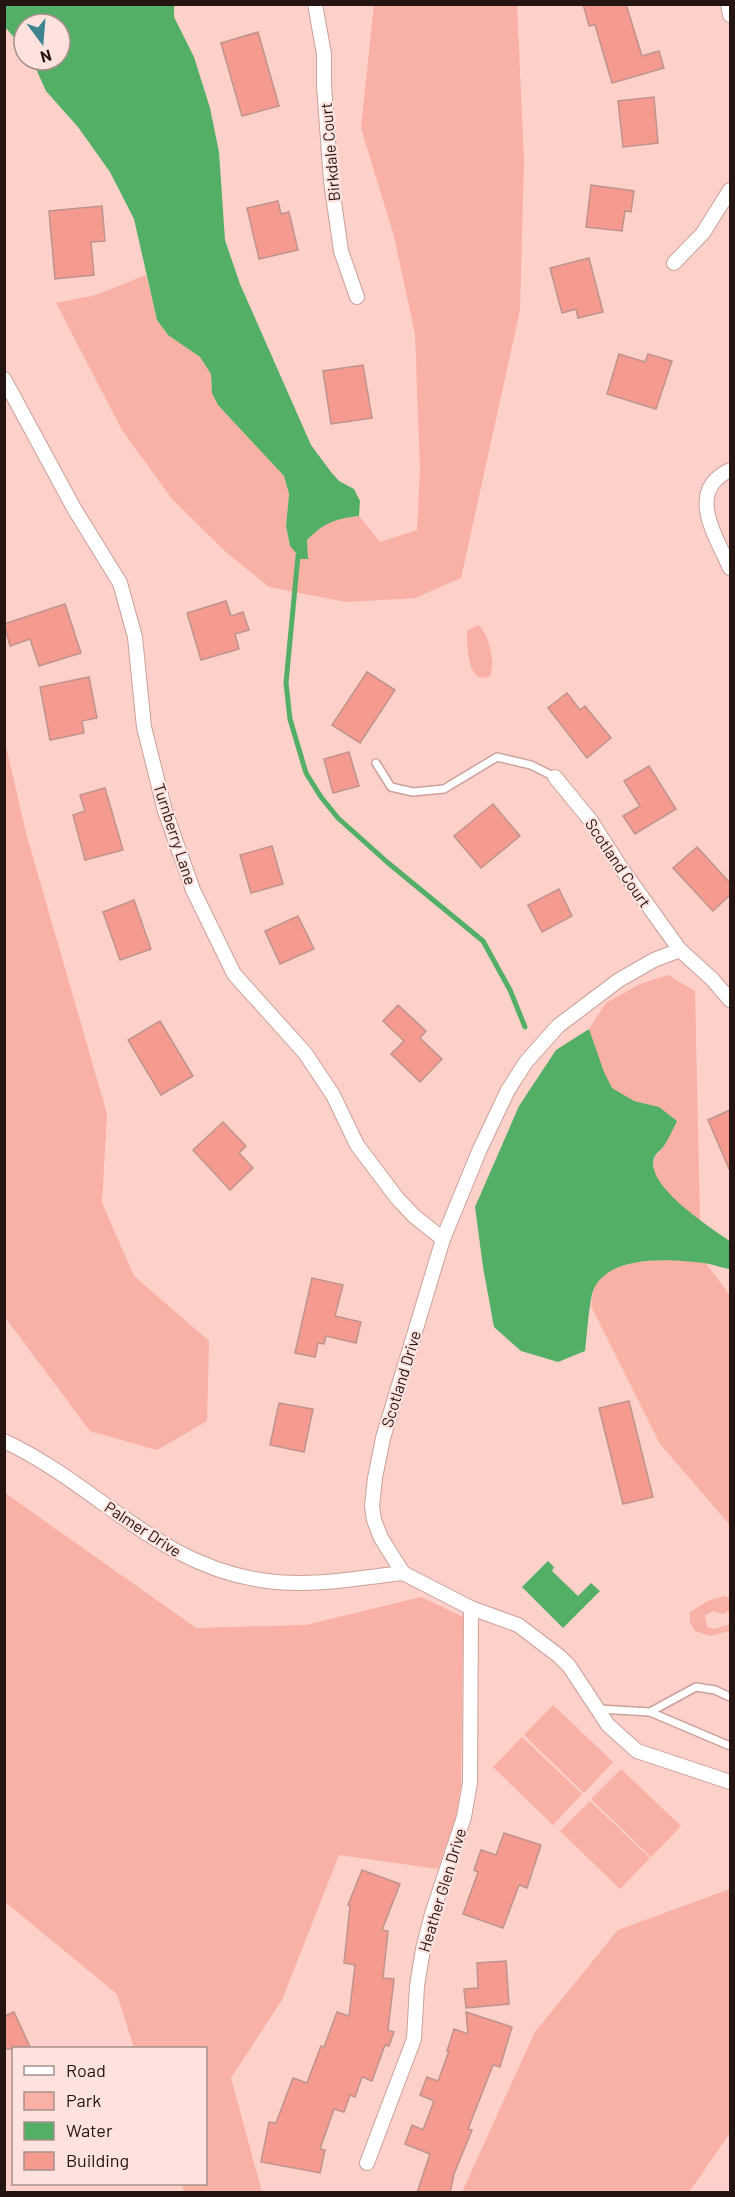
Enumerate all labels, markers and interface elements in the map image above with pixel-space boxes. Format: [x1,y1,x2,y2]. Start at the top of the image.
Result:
north arrow [12,12,72,72]
text: N [39,46,54,67]
street label: Birkdale Court [316,102,343,202]
street label: Turnberry Lane [150,781,201,887]
street label: Scotland Court [582,815,655,911]
street label: Scotland Drive [377,1328,424,1429]
street label: Palmer Drive [101,1497,185,1560]
street label: Heather Glen Drive [414,1826,469,1954]
legend [12,2047,207,2185]
text: Road [66,2059,106,2081]
text: Park [66,2089,101,2111]
text: Water [66,2119,113,2141]
text: Building [66,2149,129,2171]

